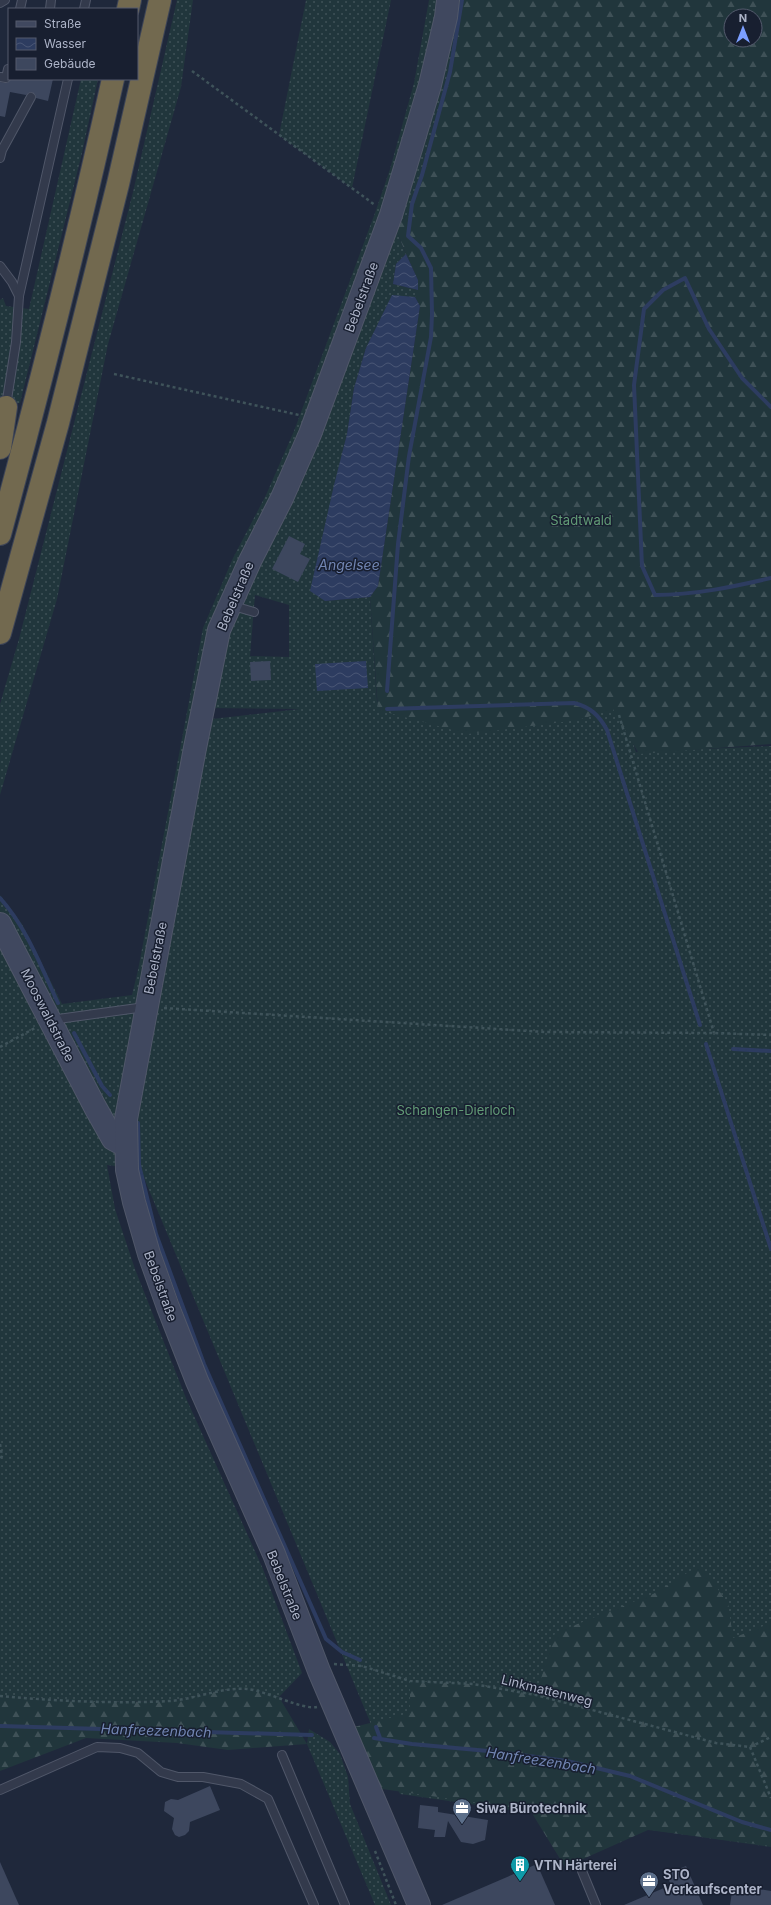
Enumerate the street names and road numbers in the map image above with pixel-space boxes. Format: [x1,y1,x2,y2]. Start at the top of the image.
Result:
street label: Bebelstraße [341,260,381,334]
street label: Bebelstraße [213,559,257,633]
street label: Bebelstraße [140,920,170,996]
street label: Mooswaldstraße [18,966,78,1064]
street label: Bebelstraße [141,1249,181,1323]
street label: Bebelstraße [264,1548,306,1622]
street label: Linkmattenweg [500,1671,594,1709]

